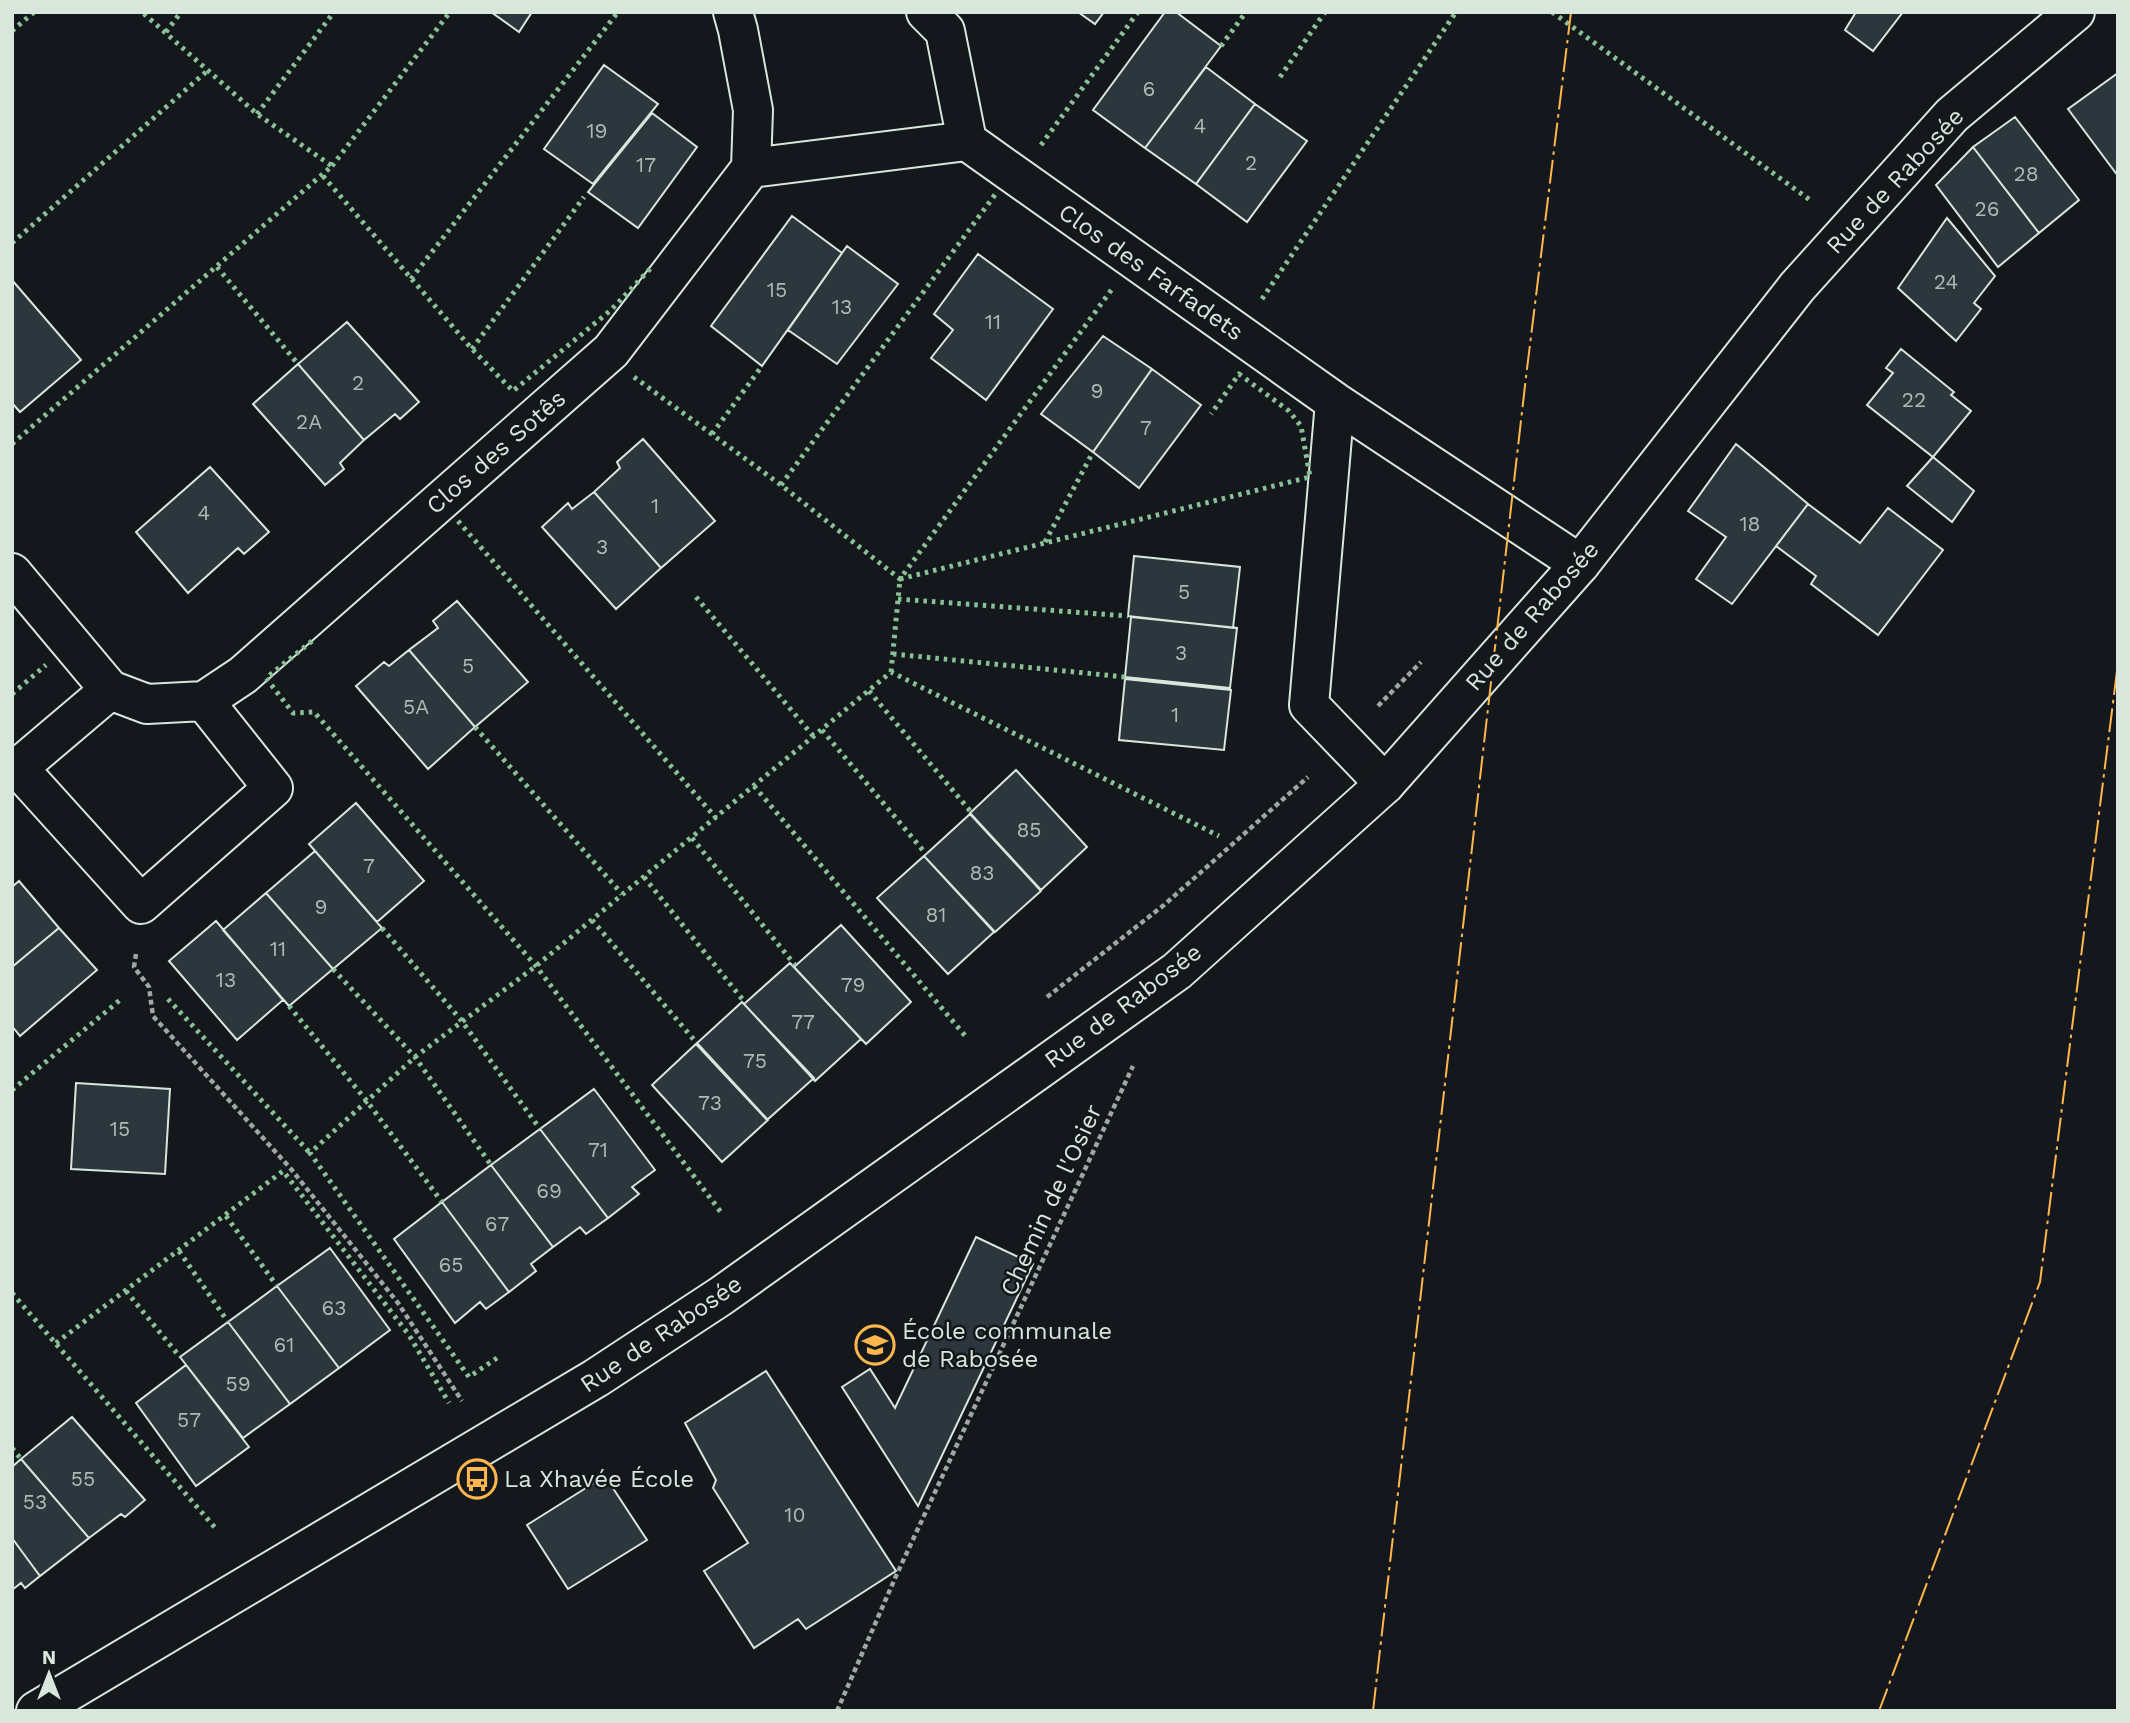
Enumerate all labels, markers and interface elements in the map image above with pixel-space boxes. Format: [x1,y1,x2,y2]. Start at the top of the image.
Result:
house number: 6 [1143,76,1155,101]
street label: Rue de Rabosée [1820,102,1970,260]
house number: 4 [1194,113,1206,138]
house number: 19 [586,118,608,143]
house number: 2 [1245,150,1257,175]
house number: 17 [636,152,656,177]
house number: 28 [2013,161,2039,186]
house number: 26 [1974,196,2000,221]
street label: Clos des Farfadets [1053,198,1249,346]
house number: 24 [1934,269,1958,294]
house number: 15 [767,277,787,302]
house number: 13 [832,294,852,319]
house number: 11 [985,309,1001,334]
house number: 2 [352,370,364,395]
house number: 9 [1091,378,1103,403]
street label: Clos des Sotês [421,384,571,520]
house number: 22 [1902,387,1926,412]
house number: 2A [296,409,322,434]
house number: 7 [1140,415,1152,440]
house number: 1 [651,493,659,518]
house number: 4 [198,500,210,525]
house number: 18 [1739,511,1761,536]
house number: 3 [596,534,608,559]
street label: Rue de Rabosée [1459,536,1605,696]
house number: 5 [1178,579,1190,604]
house number: 3 [1175,640,1187,665]
house number: 5 [462,653,474,678]
house number: 5A [403,694,429,719]
house number: 1 [1171,702,1179,727]
house number: 85 [1016,817,1042,842]
house number: 7 [363,853,375,878]
house number: 83 [970,860,994,885]
house number: 9 [315,894,327,919]
house number: 81 [925,902,947,927]
house number: 11 [270,936,286,961]
street label: Rue de Rabosée [1039,938,1207,1074]
house number: 13 [216,967,236,992]
house number: 79 [841,972,865,997]
house number: 77 [791,1009,815,1034]
house number: 75 [743,1048,767,1073]
house number: 73 [698,1090,722,1115]
street label: Chemin de l'Osier [994,1100,1108,1300]
house number: 15 [110,1116,130,1141]
house number: 71 [588,1137,608,1162]
house number: 69 [536,1178,562,1203]
house number: 67 [485,1211,509,1236]
house number: 65 [439,1252,464,1277]
street label: Rue de Rabosée [575,1270,747,1398]
house number: 63 [321,1295,347,1320]
place label: École communale de Rabosée [902,1317,1112,1373]
school or university icon: École communale de Rabosée [854,1324,896,1366]
house number: 61 [274,1332,294,1357]
house number: 59 [225,1371,251,1396]
house number: 57 [177,1407,201,1432]
bus stop icon: La Xhavée École [456,1458,498,1500]
place label: La Xhavée École [504,1465,694,1493]
house number: 55 [71,1466,95,1491]
house number: 53 [23,1489,47,1514]
house number: 10 [784,1502,806,1527]
north arrow [14,1639,84,1709]
text: N [42,1646,56,1669]

